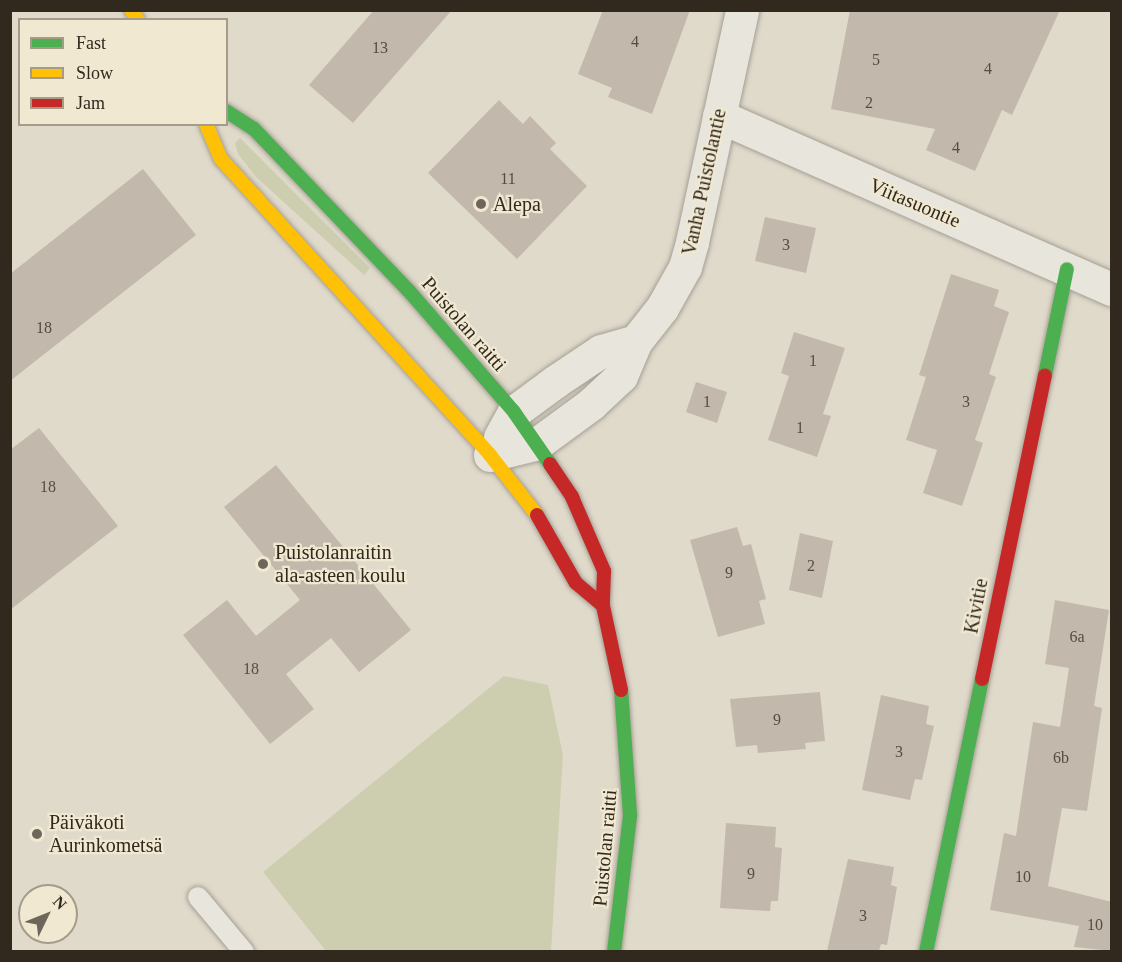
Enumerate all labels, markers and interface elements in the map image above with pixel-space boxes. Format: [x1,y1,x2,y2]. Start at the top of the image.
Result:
legend [18,18,228,126]
house number: 4 [631,32,639,52]
text: Fast [76,33,106,53]
house number: 13 [372,38,388,58]
house number: 5 [872,50,880,70]
house number: 4 [984,59,992,79]
text: Slow [76,63,113,83]
text: Jam [76,93,105,113]
house number: 2 [865,93,873,113]
street label: Vanha Puistolantie [677,106,731,258]
house number: 4 [952,138,960,158]
house number: 11 [500,169,516,189]
street label: Viitasuontie [866,173,964,233]
place label: Alepa [493,192,541,216]
marker: Alepa [474,197,488,211]
house number: 3 [782,235,790,255]
street label: Puistolan raitti [416,272,512,376]
house number: 18 [36,318,52,338]
house number: 1 [809,351,817,371]
house number: 1 [703,392,711,412]
house number: 3 [962,392,970,412]
house number: 1 [796,418,804,438]
house number: 18 [40,477,56,497]
place label: Puistolanraitin ala-asteen koulu [275,540,405,587]
house number: 2 [807,556,815,576]
marker: Puistolanraitin ala-asteen koulu [256,557,270,571]
house number: 9 [725,563,733,583]
street label: Kivitie [959,576,993,636]
house number: 6a [1069,627,1085,647]
house number: 18 [243,659,259,679]
house number: 9 [773,710,781,730]
house number: 3 [895,742,903,762]
house number: 6b [1053,748,1069,768]
street label: Puistolan raitti [588,789,622,907]
place label: Päiväkoti Aurinkometsä [49,810,162,857]
marker: Päiväkoti Aurinkometsä [30,827,44,841]
house number: 9 [747,864,755,884]
house number: 10 [1015,867,1031,887]
north arrow [18,884,78,944]
text: N [50,893,70,913]
house number: 3 [859,906,867,926]
house number: 10 [1087,915,1103,935]

